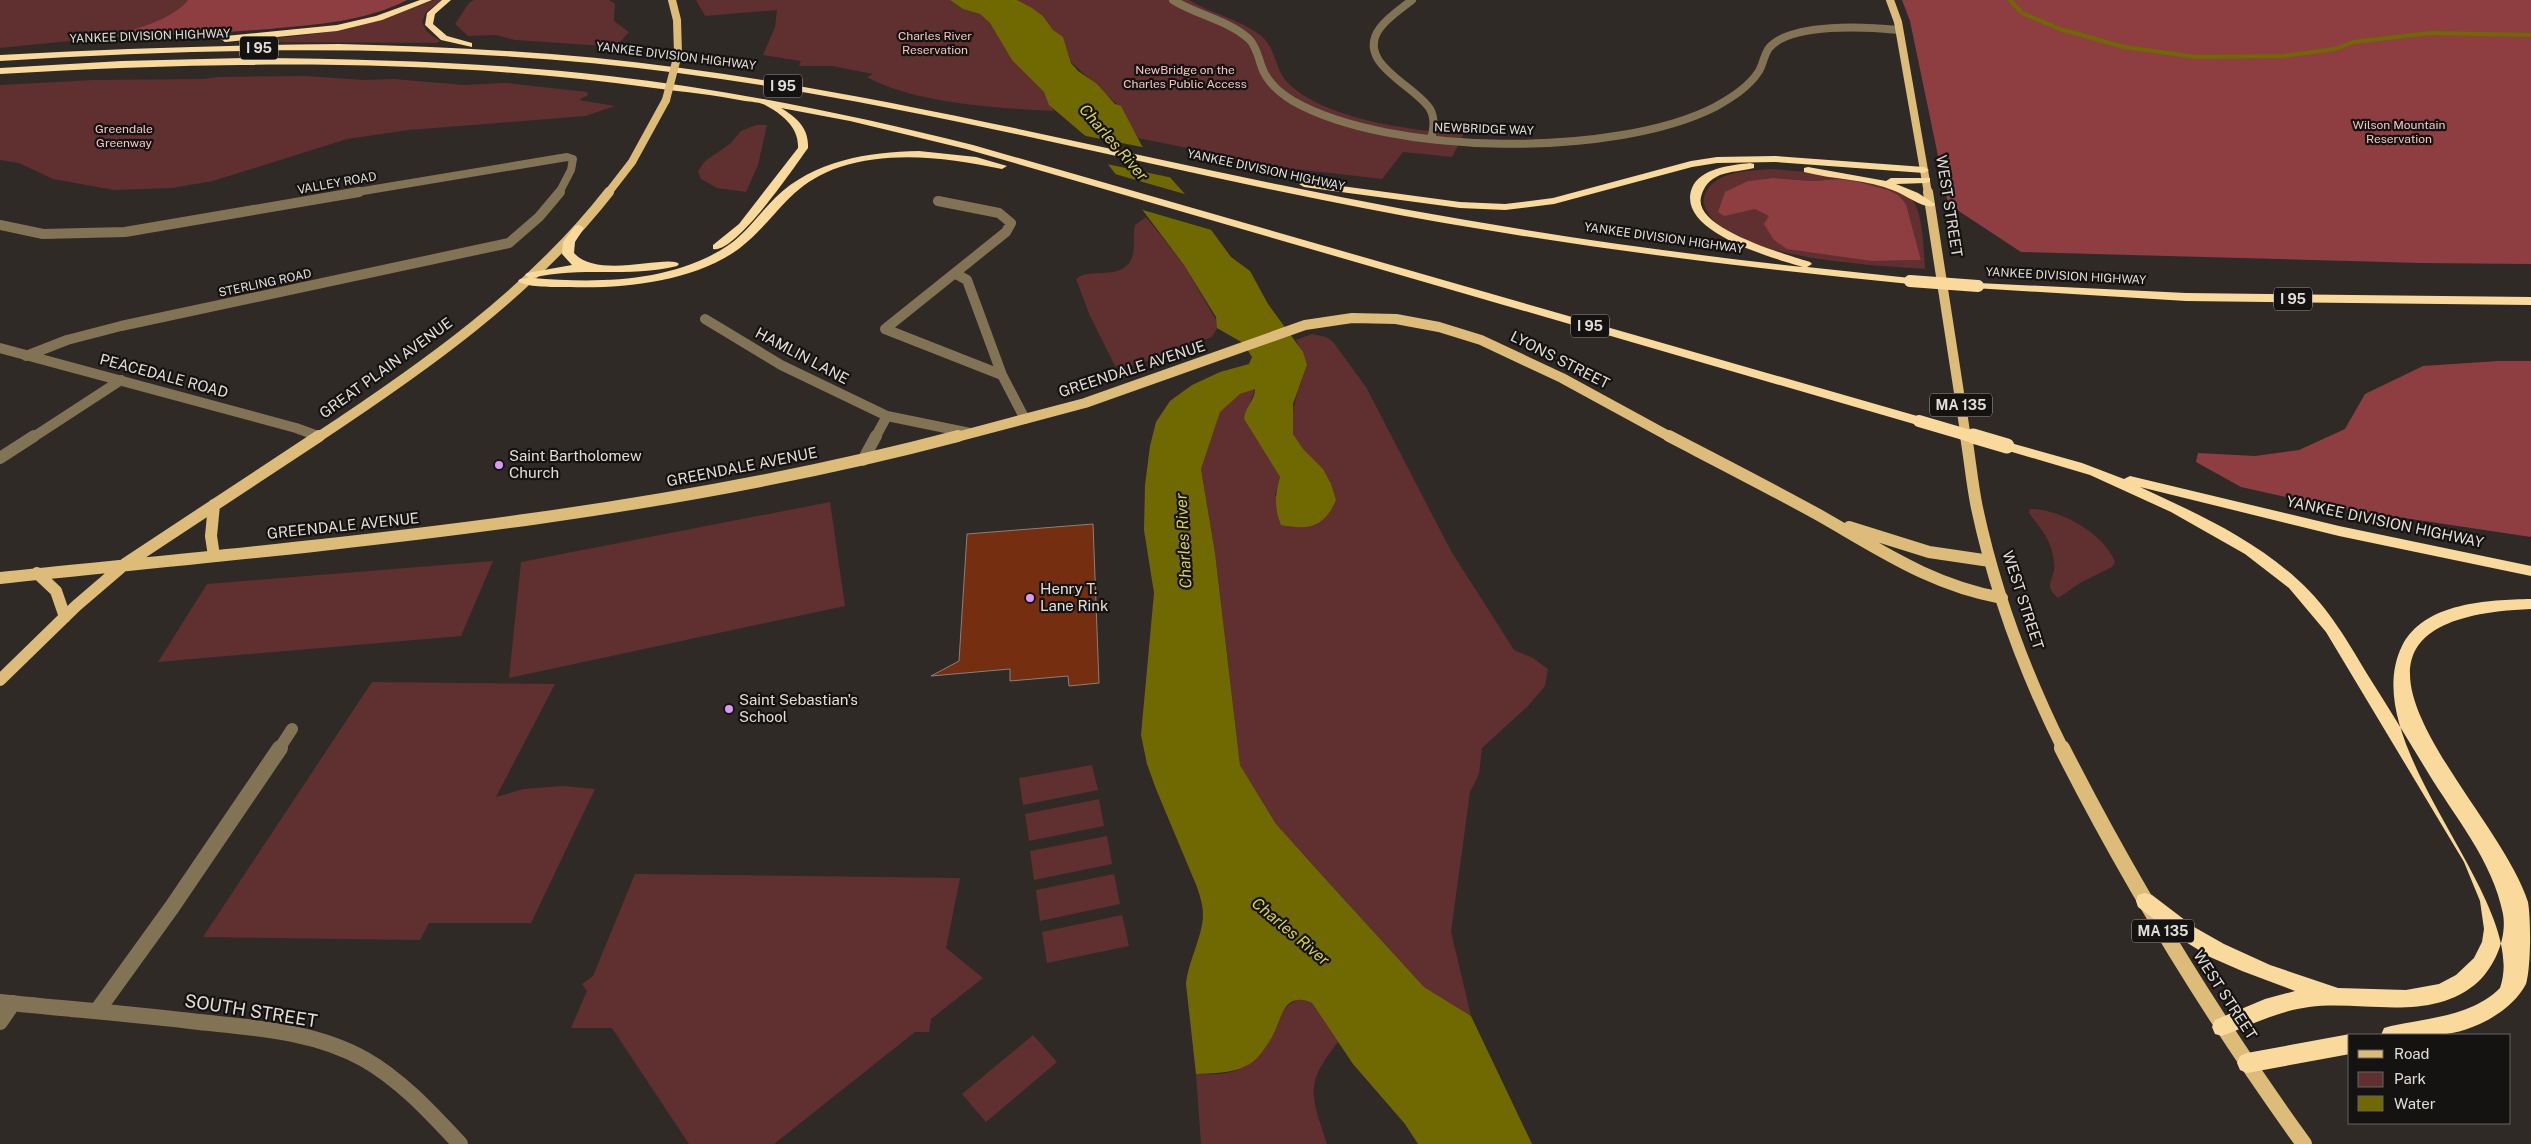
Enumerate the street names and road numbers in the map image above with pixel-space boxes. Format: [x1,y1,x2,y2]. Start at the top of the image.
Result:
street label: YANKEE DIVISION HIGHWAY [69,26,231,46]
road number: I 95 [240,36,278,59]
street label: YANKEE DIVISION HIGHWAY [595,39,757,73]
road number: I 95 [764,74,802,98]
street label: NEWBRIDGE WAY [1434,120,1535,138]
street label: YANKEE DIVISION HIGHWAY [1186,146,1347,194]
street label: WEST STREET [1933,154,1966,258]
street label: VALLEY ROAD [296,169,378,197]
street label: YANKEE DIVISION HIGHWAY [1583,220,1745,256]
street label: YANKEE DIVISION HIGHWAY [1985,265,2147,287]
street label: STERLING ROAD [217,266,313,300]
road number: I 95 [2274,288,2312,310]
street label: GREAT PLAIN AVENUE [316,314,455,421]
road number: I 95 [1571,314,1609,338]
street label: HAMLIN LANE [753,324,852,387]
street label: LYONS STREET [1508,327,1613,392]
street label: GREENDALE AVENUE [1056,337,1207,400]
street label: PEACEDALE ROAD [98,350,230,401]
road number: MA 135 [1930,394,1992,416]
street label: GREENDALE AVENUE [665,444,819,489]
street label: YANKEE DIVISION HIGHWAY [2285,492,2485,551]
street label: GREENDALE AVENUE [266,509,420,542]
street label: WEST STREET [2000,548,2047,651]
road number: MA 135 [2132,919,2194,942]
street label: WEST STREET [2190,947,2261,1043]
street label: SOUTH STREET [183,990,319,1031]

